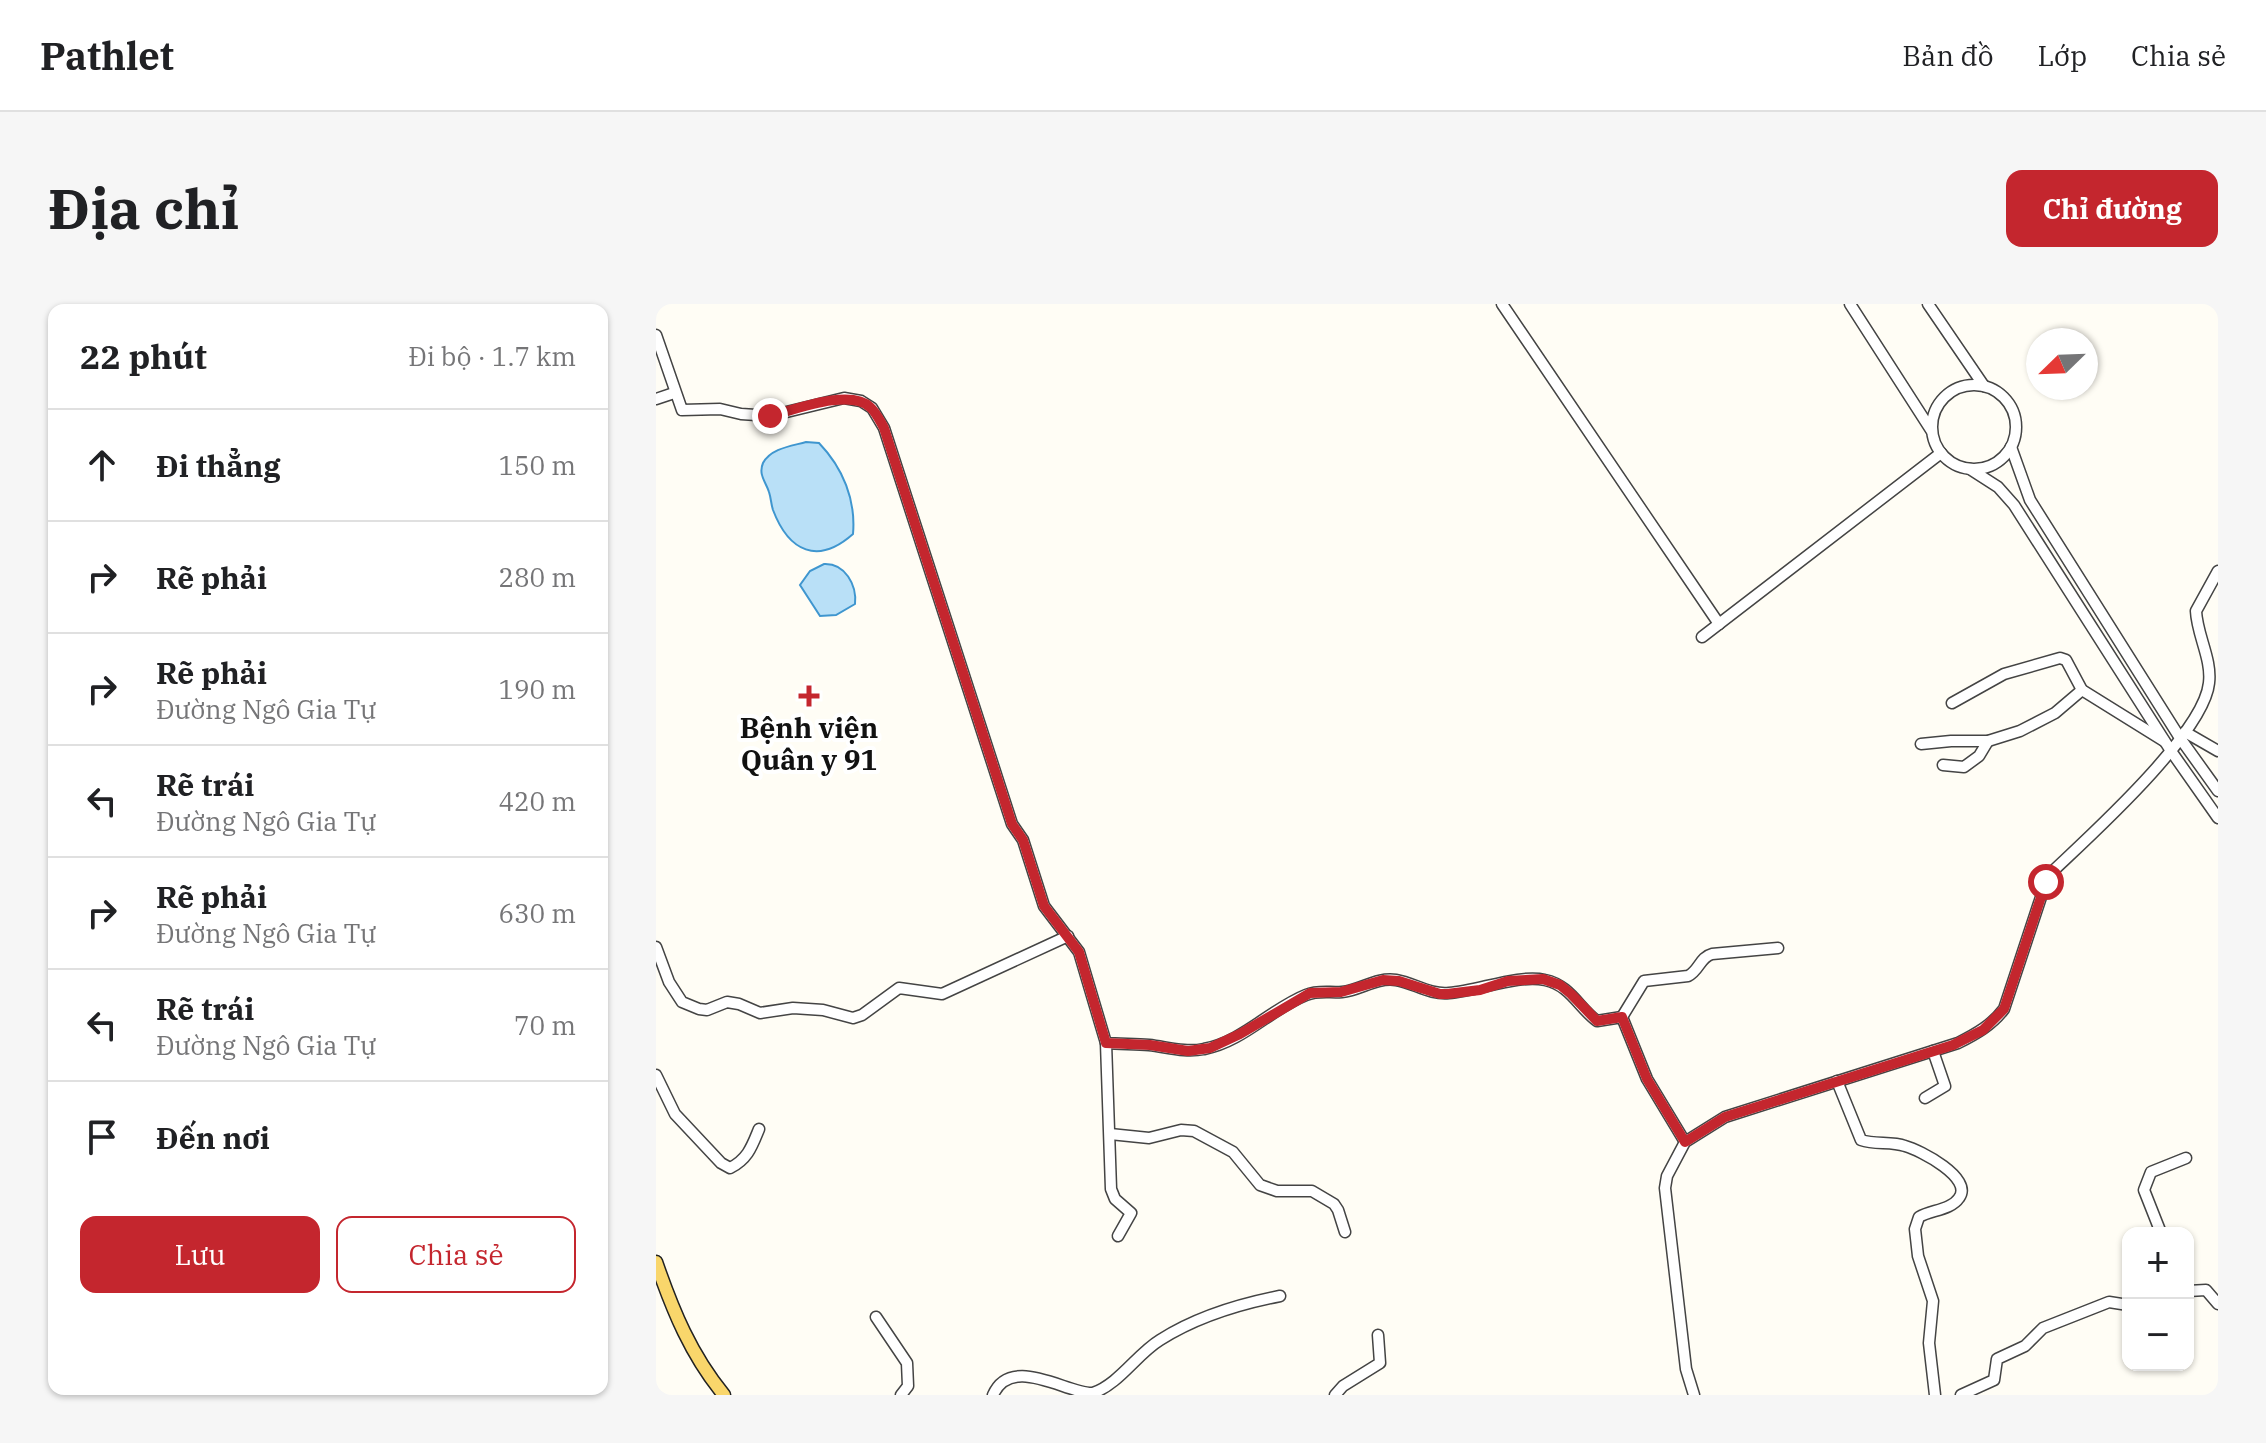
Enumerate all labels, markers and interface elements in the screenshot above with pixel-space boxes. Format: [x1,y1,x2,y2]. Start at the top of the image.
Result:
text: Pathlet [40,31,174,80]
text: Bản đồ [1902,37,1993,74]
text: Lớp [2037,37,2087,74]
text: Chia sẻ [2131,37,2226,74]
button: Chỉ đường [2006,170,2218,247]
text: Địa chỉ [48,172,239,244]
north arrow [2026,328,2098,400]
text: 22 phút [80,334,207,378]
text: Đi bộ · 1.7 km [408,339,576,373]
route end [752,398,788,434]
icon: ahead [80,443,124,487]
text: Đi thẳng [156,446,281,485]
text: 150 m [498,448,576,482]
icon: right [80,555,124,599]
text: Rẽ phải [156,558,267,597]
text: 280 m [498,560,576,594]
text: Rẽ phải [156,653,267,692]
icon: right [80,667,124,711]
text: 190 m [498,672,576,706]
marker: Bệnh viện Quân y 91 [798,685,820,707]
text: Đường Ngô Gia Tự [156,692,376,726]
place label: Bệnh viện Quân y 91 [740,709,878,778]
text: Rẽ trái [156,765,254,804]
icon: left [80,779,124,823]
text: 420 m [498,784,576,818]
text: Đường Ngô Gia Tự [156,804,376,838]
route start [2028,864,2064,900]
text: Rẽ phải [156,877,267,916]
icon: right [80,891,124,935]
text: 630 m [498,896,576,930]
text: Đường Ngô Gia Tự [156,916,376,950]
text: Rẽ trái [156,989,254,1028]
icon: left [80,1003,124,1047]
text: 70 m [514,1008,576,1042]
text: Đường Ngô Gia Tự [156,1028,376,1062]
icon: arrive [80,1115,124,1159]
text: Đến nơi [156,1118,270,1157]
button: Lưu [80,1216,320,1293]
button: Chia sẻ [336,1216,576,1293]
map controls [2122,1227,2194,1371]
button: + [2122,1227,2194,1299]
button: − [2122,1299,2194,1371]

